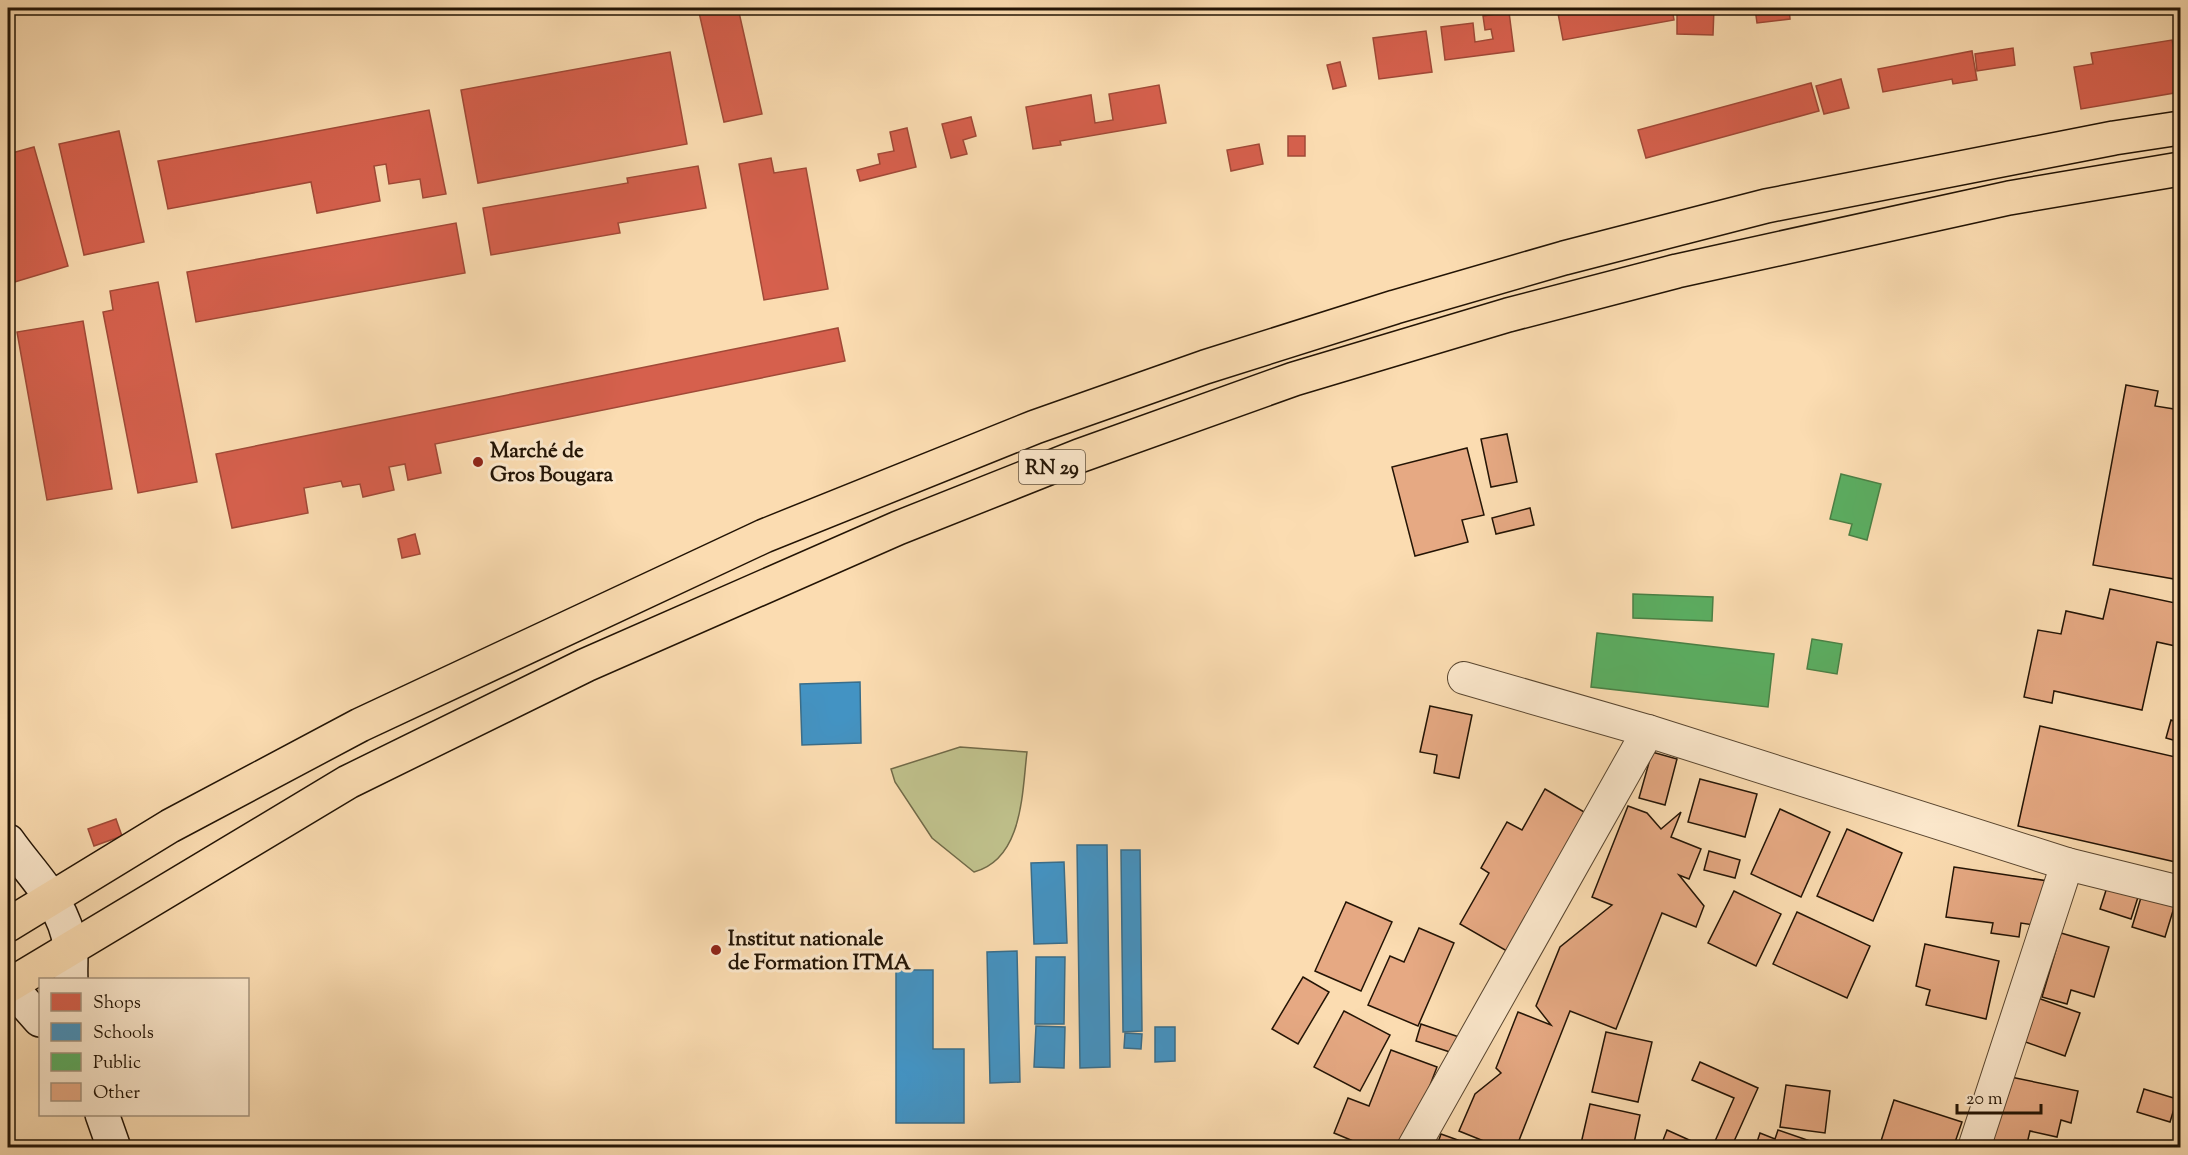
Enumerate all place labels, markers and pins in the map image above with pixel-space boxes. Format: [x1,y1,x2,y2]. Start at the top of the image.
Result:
place label: Marché de Gros Bougara [490,437,614,491]
marker: Marché de Gros Bougara [471,455,485,469]
place label: Institut nationale de Formation ITMA [728,925,912,979]
marker: Institut nationale de Formation ITMA [709,943,723,957]

